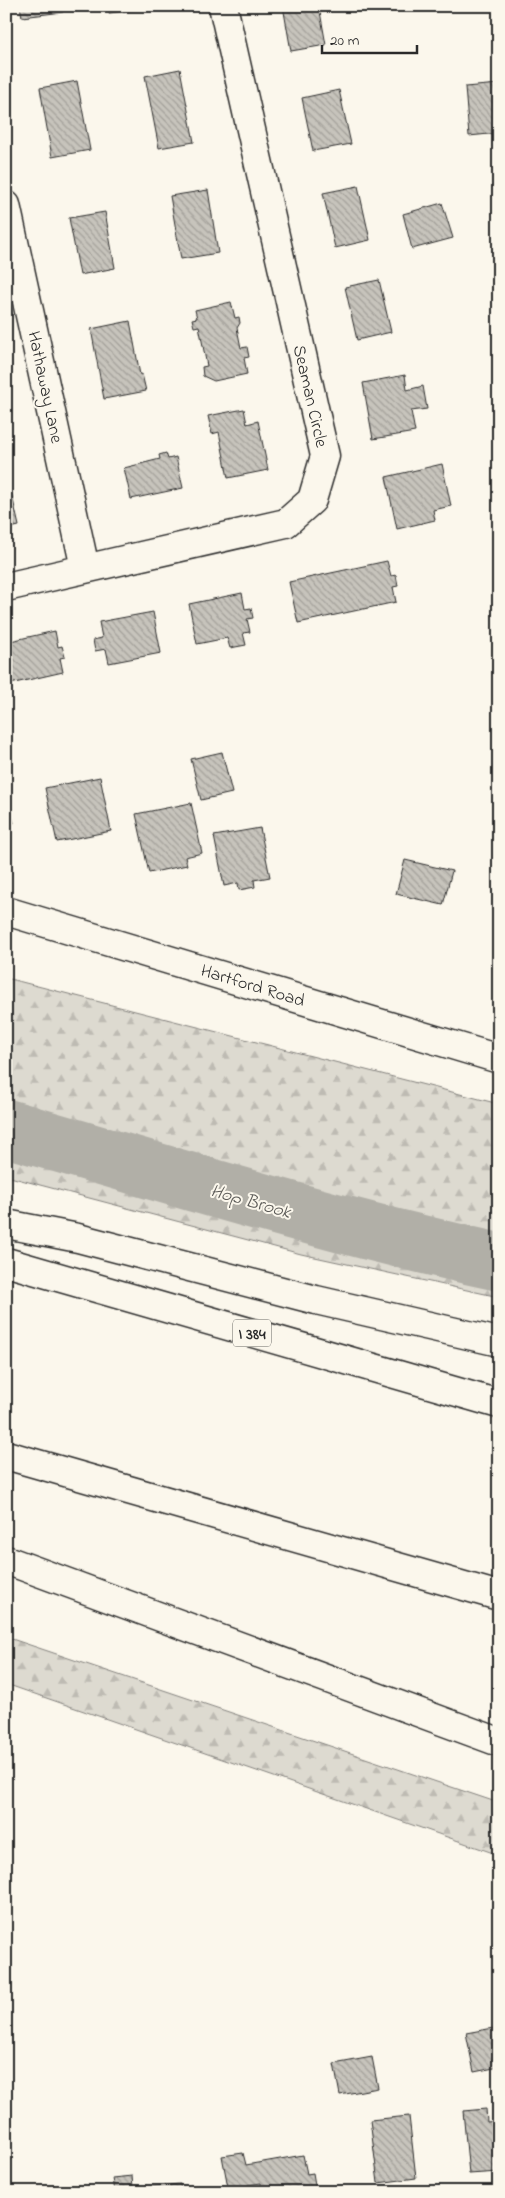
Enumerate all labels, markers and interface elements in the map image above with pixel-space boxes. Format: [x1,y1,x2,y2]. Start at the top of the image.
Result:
scale bar [322,22,418,54]
text: 20 m [330,30,360,52]
street label: Hathaway Lane [19,329,69,447]
street label: Seaman Circle [285,343,334,451]
street label: Hartford Road [197,959,308,1015]
water label: Hop Brook [207,1178,294,1227]
road number: I 384 [233,1320,271,1346]

